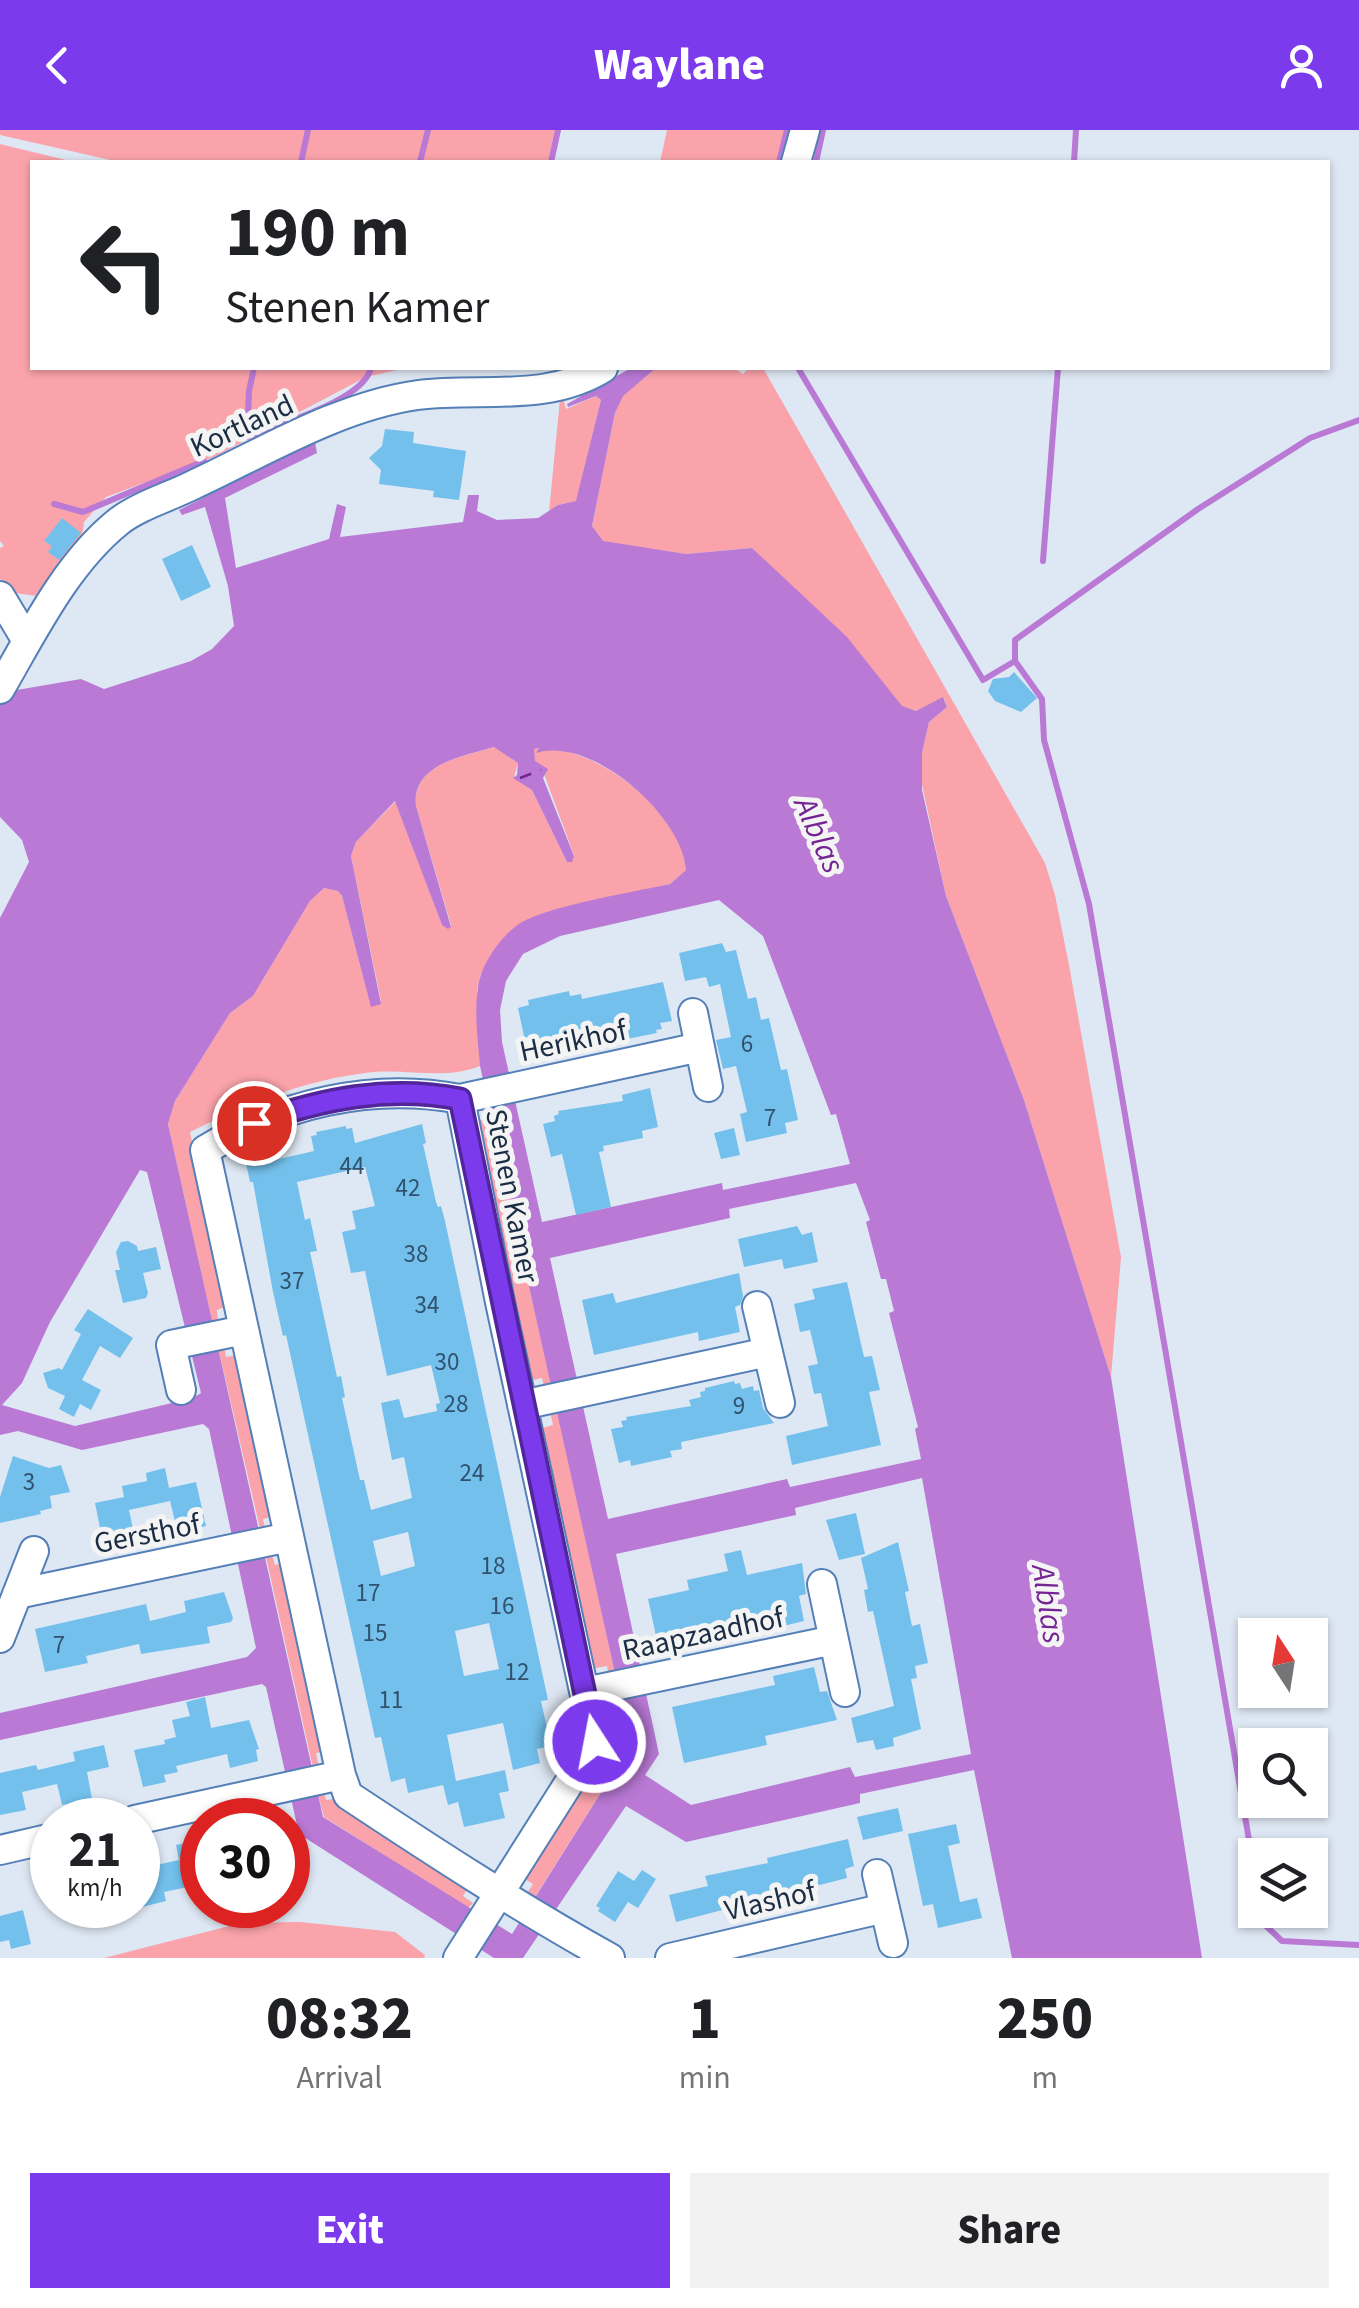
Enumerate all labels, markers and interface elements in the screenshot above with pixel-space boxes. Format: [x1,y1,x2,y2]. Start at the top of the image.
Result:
text: Waylane [594,33,765,97]
icon: back [30,38,85,93]
icon: person [1274,38,1329,93]
text: 190 m [225,183,410,283]
icon: left [60,200,190,330]
text: Stenen Kamer [225,276,489,340]
street label: Kortland [183,383,301,469]
water label: Alblas [781,788,856,881]
street label: Herikhof [516,1008,632,1073]
house number: 6 [741,1026,753,1062]
pin [212,1081,297,1166]
icon: arrive [227,1096,282,1151]
house number: 7 [764,1100,776,1136]
street label: Stenen Kamer [474,1105,550,1287]
house number: 44 [340,1148,364,1184]
house number: 42 [396,1170,420,1206]
house number: 38 [404,1236,428,1272]
house number: 37 [280,1263,304,1299]
house number: 34 [415,1287,439,1323]
house number: 30 [435,1344,459,1380]
house number: 28 [444,1386,468,1422]
house number: 9 [733,1388,745,1424]
house number: 24 [460,1455,484,1491]
house number: 3 [23,1464,35,1500]
street label: Gersthof [90,1502,205,1565]
house number: 18 [481,1548,505,1584]
water label: Alblas [1019,1559,1077,1647]
house number: 17 [356,1575,380,1611]
house number: 16 [490,1588,514,1624]
street label: Raapzaadhof [618,1596,789,1672]
house number: 15 [363,1615,387,1651]
north arrow [1238,1618,1328,1708]
map controls [1238,1618,1328,1928]
house number: 7 [53,1627,65,1663]
house number: 12 [505,1654,529,1690]
house number: 11 [379,1682,403,1718]
position arrow [543,1690,647,1794]
button: search [1238,1728,1328,1818]
speed limit sign: 30 [180,1798,310,1928]
text: 21 [69,1815,121,1886]
button: layers [1238,1838,1328,1928]
street label: Vlashof [720,1869,821,1932]
text: km/h [67,1870,123,1906]
text: 08:32 [266,1977,413,2062]
text: 1 [689,1977,721,2062]
text: 250 [997,1977,1093,2062]
text: Arrival [296,2055,382,2101]
text: min [679,2055,731,2101]
text: m [1032,2055,1058,2101]
button: Exit [30,2173,670,2288]
button: Share [690,2173,1329,2288]

